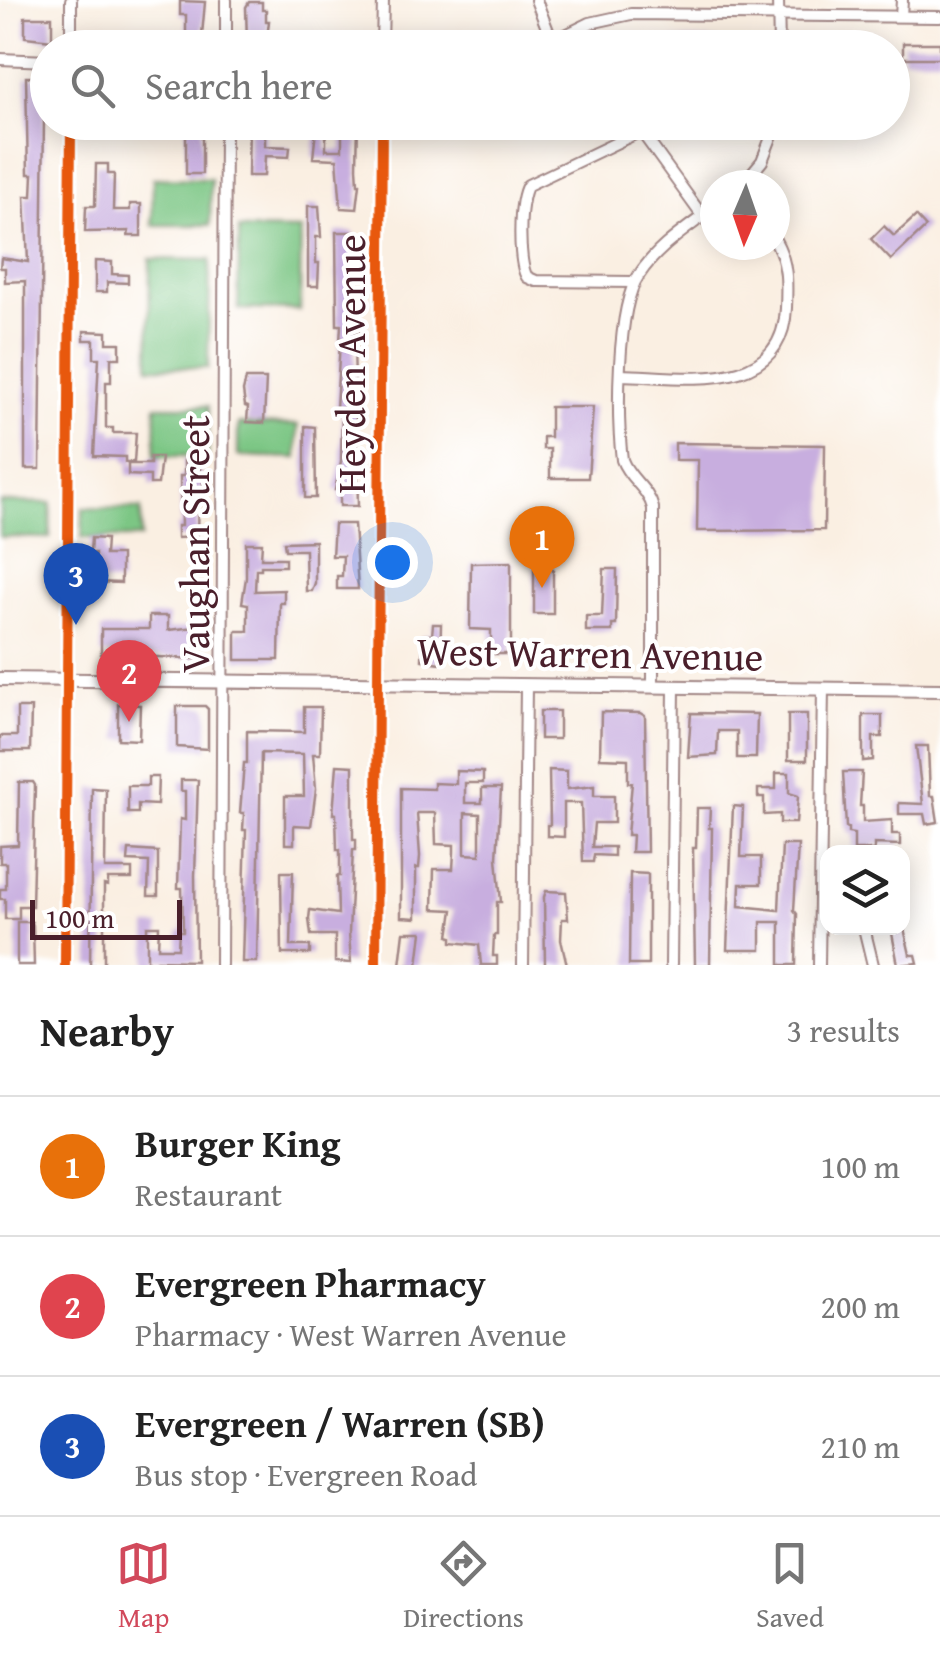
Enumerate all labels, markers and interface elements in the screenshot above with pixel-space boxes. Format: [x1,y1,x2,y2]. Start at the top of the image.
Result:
search box [30,30,910,140]
text: Search here [145,57,333,113]
icon: search [65,58,120,113]
north arrow [700,170,790,260]
street label: Heyden Avenue [321,234,380,494]
street label: Vaughan Street [165,415,224,673]
pin: 1 [510,506,574,588]
your location [367,537,418,588]
pin: 3 [44,542,108,625]
street label: West Warren Avenue [416,620,764,686]
pin: 2 [96,640,162,722]
map controls [820,845,910,935]
button: layers [820,845,910,935]
scale bar [30,895,182,940]
text: 100 m [45,897,114,938]
text: Nearby [40,1000,174,1061]
text: 3 results [787,1007,900,1054]
text: Burger King [135,1115,341,1171]
text: 1 [64,1143,81,1190]
text: 100 m [821,1143,900,1190]
text: Restaurant [135,1171,282,1218]
text: Evergreen Pharmacy [135,1255,486,1311]
text: 2 [64,1283,81,1330]
text: 200 m [821,1283,900,1330]
text: Pharmacy · West Warren Avenue [135,1311,567,1358]
text: Evergreen / Warren (SB) [135,1395,545,1451]
text: 3 [64,1423,81,1470]
text: 210 m [821,1423,900,1470]
text: Bus stop · Evergreen Road [135,1451,477,1498]
tab: Map [116,1536,171,1637]
tab: Directions [403,1536,524,1637]
tab: Saved [756,1536,824,1637]

